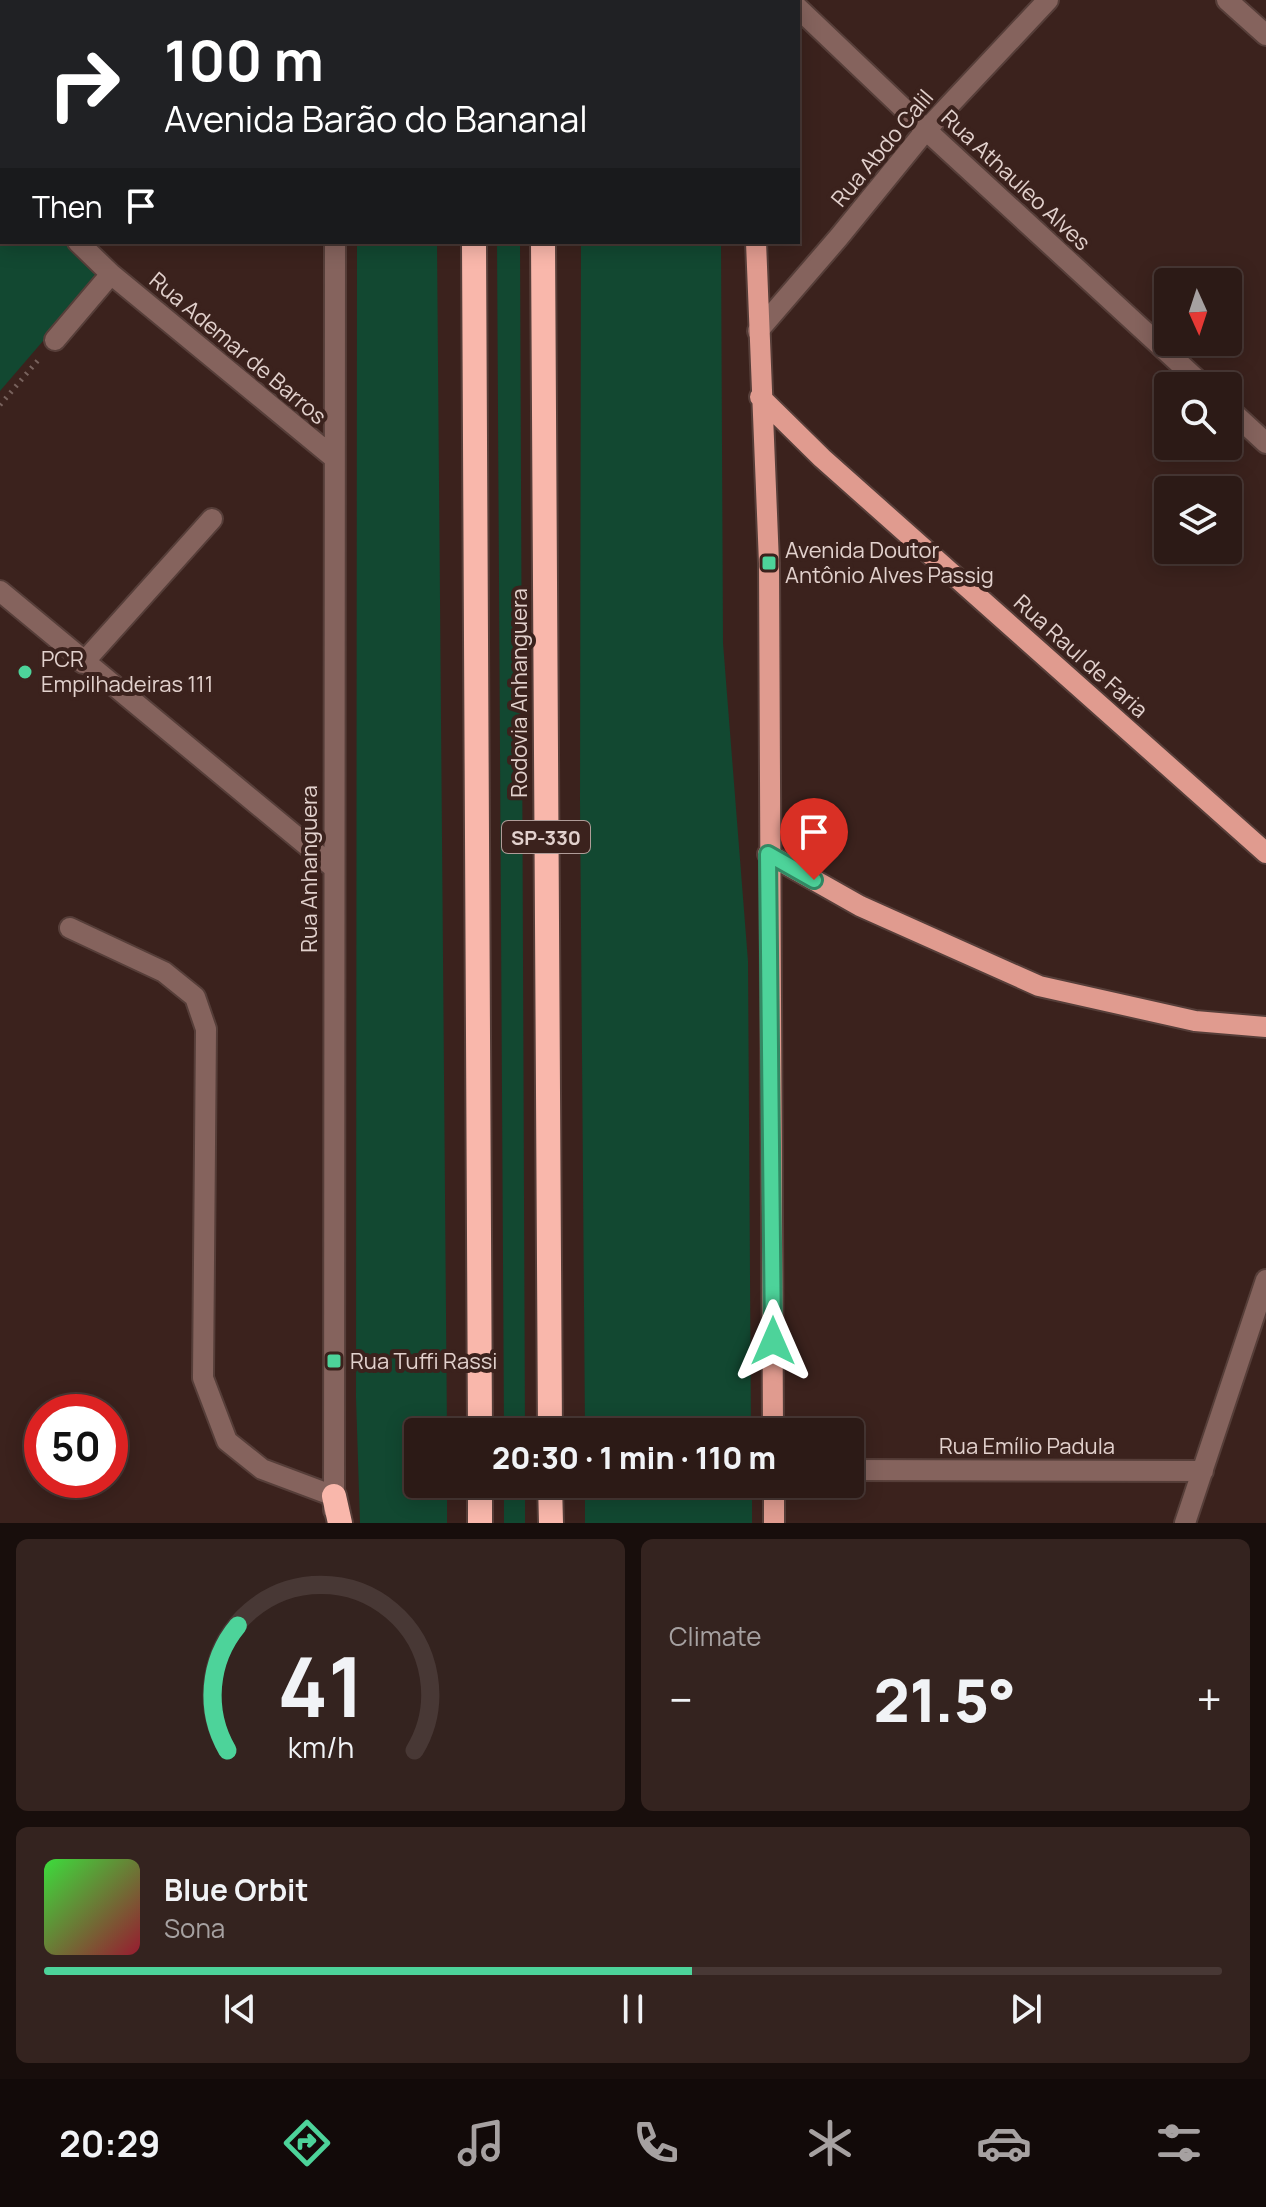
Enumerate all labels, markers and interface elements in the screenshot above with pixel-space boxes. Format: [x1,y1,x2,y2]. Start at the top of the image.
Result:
text: 100 m [164,21,324,98]
icon: right [32,32,136,136]
street label: Rua Abdo Calil [824,83,940,213]
text: Avenida Barão do Bananal [164,94,588,143]
street label: Rua Athauleo Alves [935,103,1097,257]
icon: arrive [119,184,163,228]
text: Then [32,186,103,227]
street label: Rua Ademar de Barros [143,265,333,431]
north arrow [1154,268,1242,356]
map controls [1154,268,1242,564]
button: search [1154,372,1242,460]
button: layers [1154,476,1242,564]
place label: Avenida Doutor Antônio Alves Passig [785,535,994,590]
marker: Avenida Doutor Antônio Alves Passig [760,554,778,572]
street label: Rodovia Anhanguera [504,588,534,798]
street label: Rua Raul de Faria [1008,588,1154,724]
place label: PCR Empilhadeiras 111 [41,644,213,699]
marker: PCR Empilhadeiras 111 [16,663,34,681]
street label: Rua Anhanguera [294,785,324,953]
pin [780,798,848,880]
icon: arrive [792,810,836,854]
road number: SP-330 [502,821,590,853]
position arrow [731,1299,815,1383]
place label: Rua Tuffi Rassi [350,1346,497,1376]
marker: Rua Tuffi Rassi [325,1352,343,1370]
speed limit sign: 50 [24,1394,128,1498]
street label: Rua Emílio Padula [939,1431,1115,1461]
text: 20:30 · 1 min · 110 m [492,1437,776,1478]
text: Climate [669,1618,761,1654]
text: 41 [277,1628,364,1742]
text: 21.5° [873,1658,1016,1740]
text: − [669,1669,693,1729]
text: + [1197,1669,1222,1729]
text: km/h [287,1728,354,1767]
text: Blue Orbit [164,1869,309,1910]
text: Sona [164,1910,225,1946]
icon: previous [218,1987,262,2031]
icon: pause [611,1987,655,2031]
icon: next [1004,1987,1048,2031]
icon: directions [279,2115,335,2171]
icon: music [453,2115,509,2171]
icon: phone [628,2115,684,2171]
icon: climate [802,2115,858,2171]
icon: car [976,2115,1032,2171]
icon: filters [1151,2115,1207,2171]
text: 20:29 [59,2119,160,2168]

